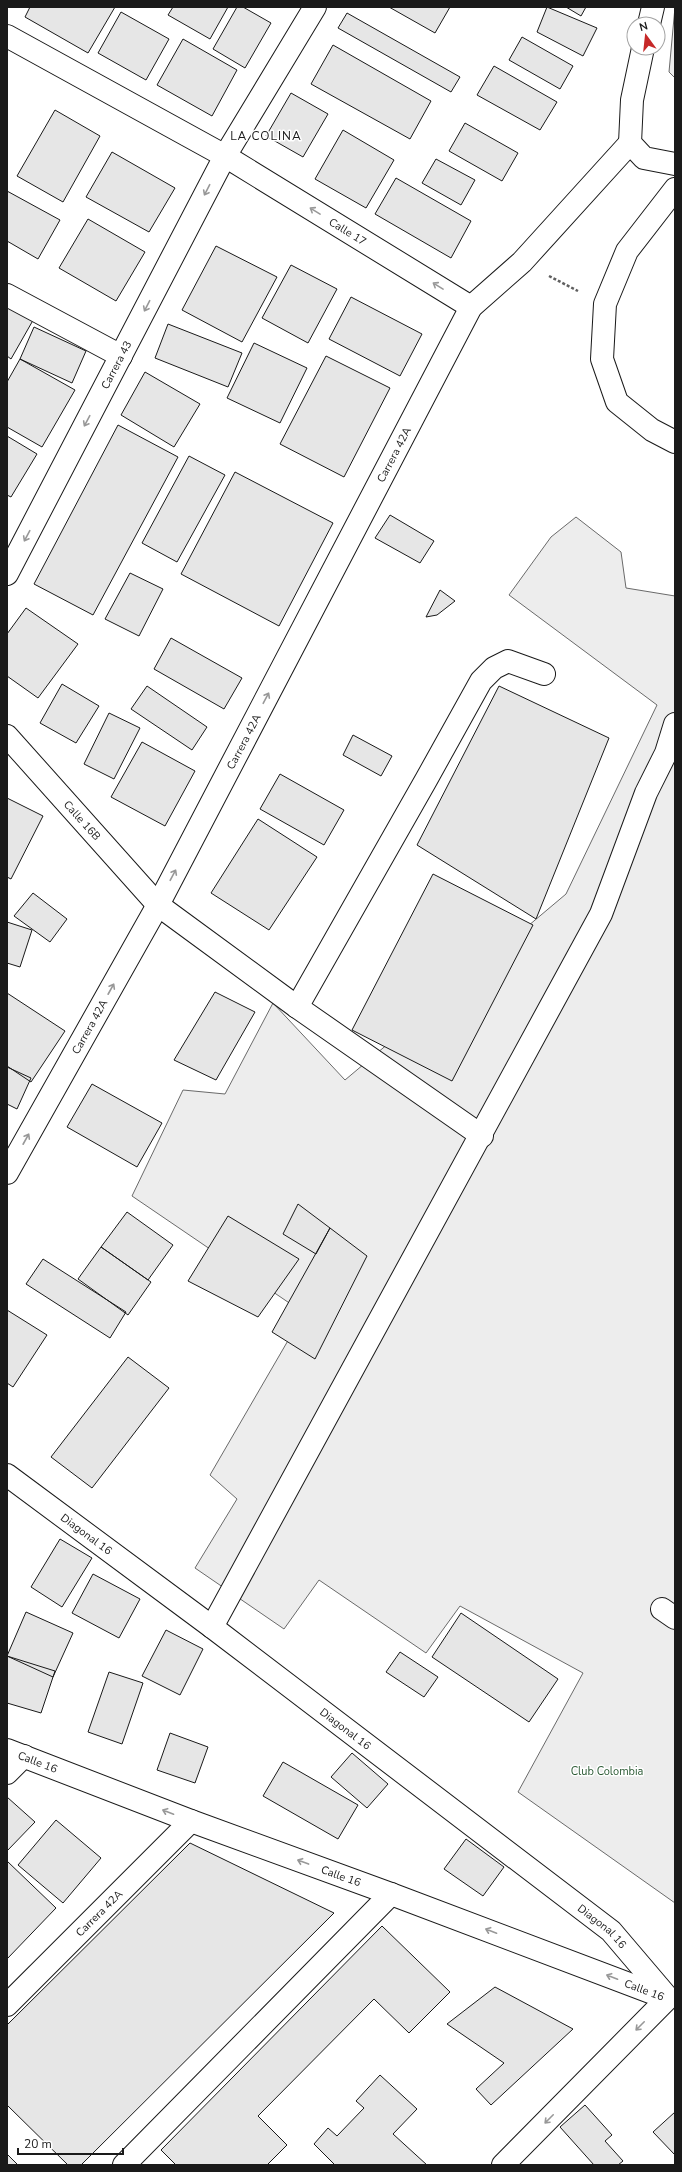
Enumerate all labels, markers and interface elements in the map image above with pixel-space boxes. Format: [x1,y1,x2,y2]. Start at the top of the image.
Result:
north arrow [626,16,666,56]
text: N [638,19,649,35]
district label: LA COLINA [230,128,302,144]
one-way arrow [203,184,210,196]
one-way arrow [310,207,321,215]
street label: Calle 17 [326,215,369,249]
one-way arrow [432,282,444,290]
one-way arrow [143,300,150,312]
street label: Carrera 43 [98,338,135,392]
one-way arrow [83,415,90,427]
street label: Carrera 42A [374,424,415,485]
one-way arrow [23,530,30,542]
one-way arrow [263,692,270,704]
street label: Carrera 42A [223,712,265,772]
street label: Calle 16B [60,797,104,844]
one-way arrow [170,869,178,881]
one-way arrow [107,983,115,995]
street label: Carrera 42A [69,997,111,1057]
one-way arrow [23,1133,31,1145]
street label: Diagonal 16 [57,1510,115,1559]
street label: Diagonal 16 [317,1705,374,1754]
street label: Calle 16 [16,1748,60,1777]
park label: Club Colombia [571,1764,644,1779]
one-way arrow [163,1808,175,1816]
one-way arrow [298,1857,310,1865]
street label: Calle 16 [319,1862,363,1891]
street label: Carrera 42A [73,1887,126,1940]
street label: Diagonal 16 [574,1901,630,1952]
one-way arrow [485,1927,497,1935]
one-way arrow [607,1973,619,1981]
street label: Calle 16 [622,1976,667,2005]
one-way arrow [636,2021,645,2031]
one-way arrow [544,2114,554,2124]
scale bar [18,2130,123,2156]
text: 20 m [24,2136,52,2152]

